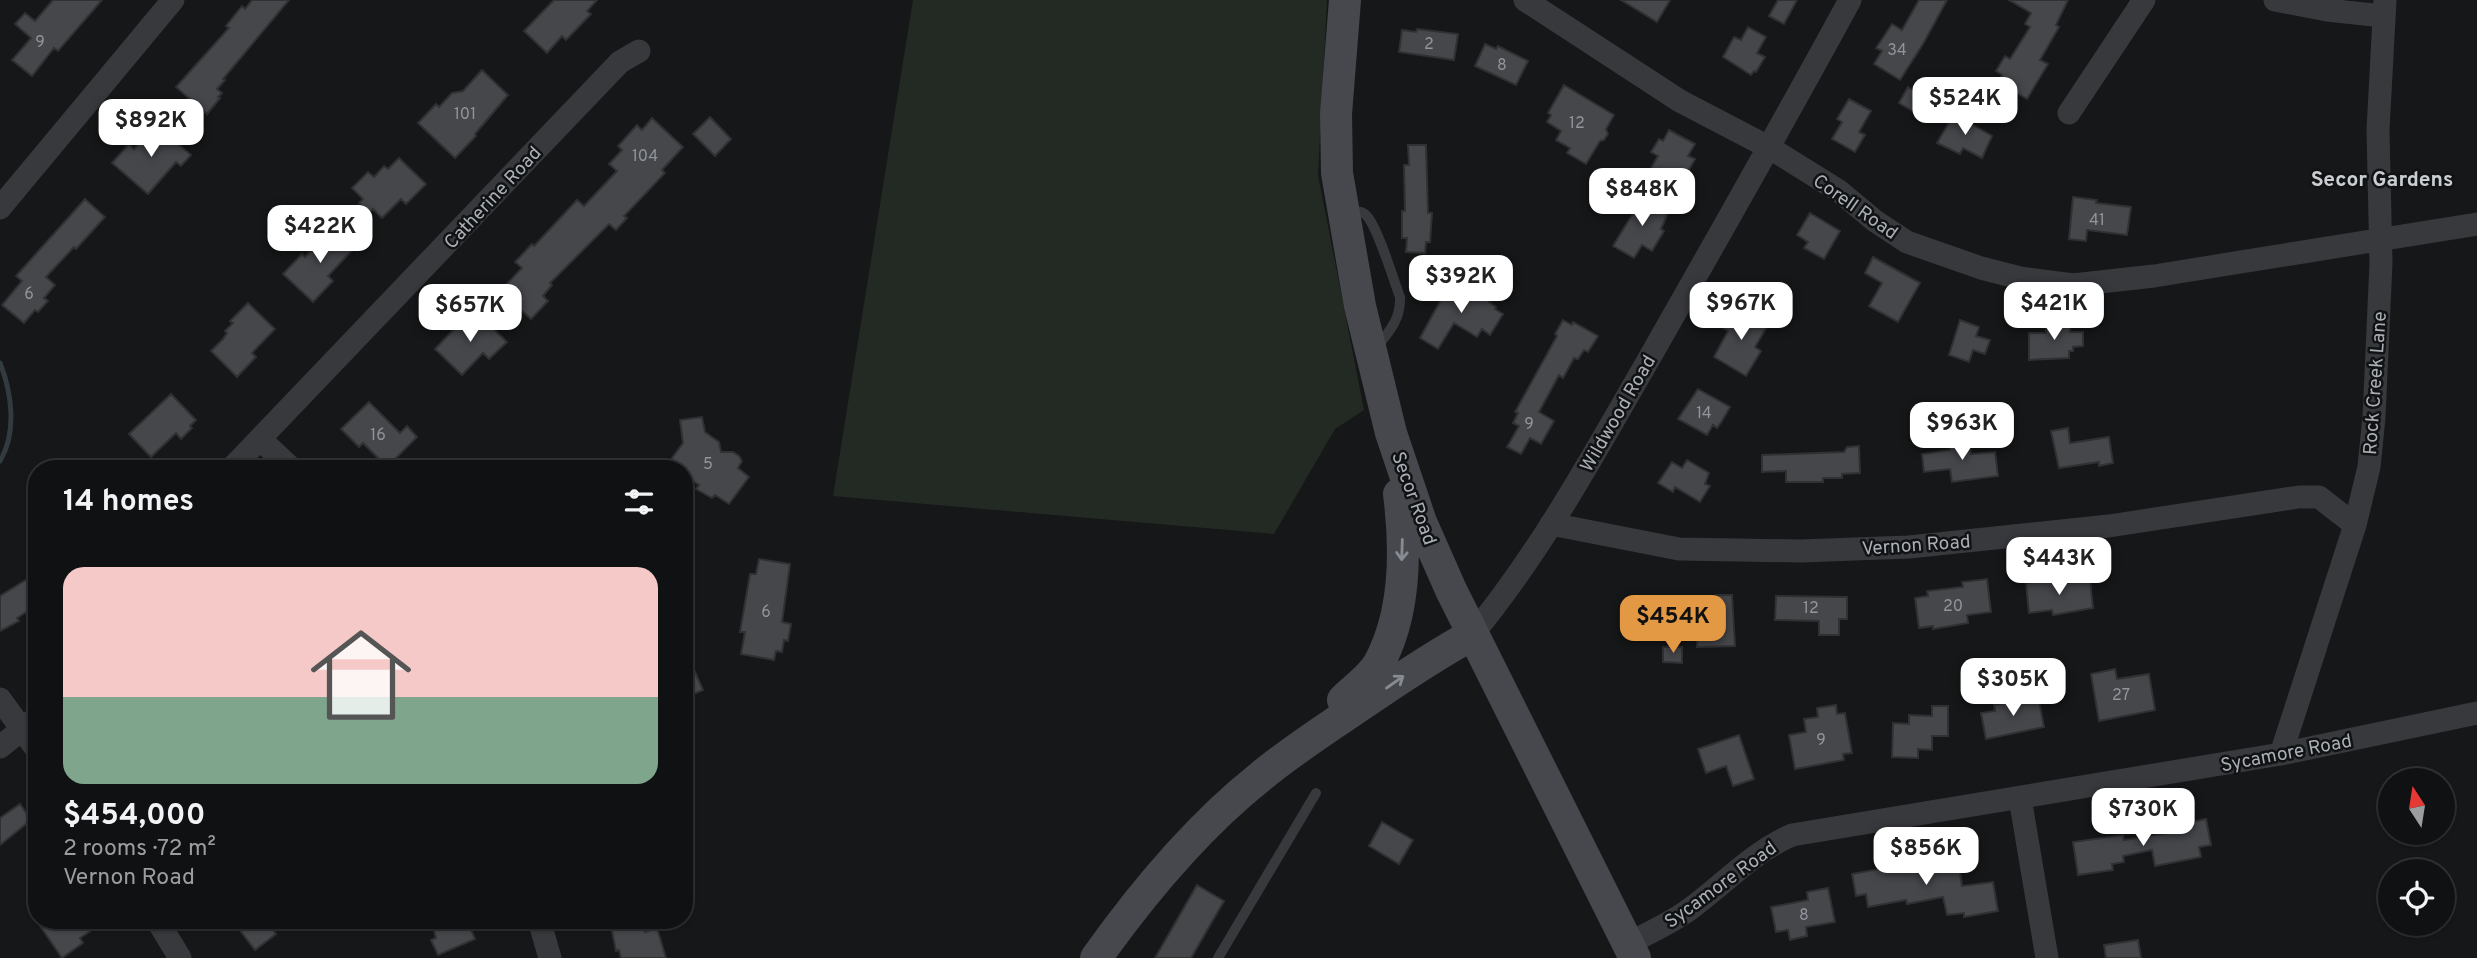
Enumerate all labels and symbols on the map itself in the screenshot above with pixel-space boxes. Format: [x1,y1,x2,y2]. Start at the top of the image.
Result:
house number: 9 [35,33,45,53]
house number: 2 [1424,35,1434,55]
house number: 34 [1887,41,1907,61]
house number: 8 [1497,56,1507,76]
pin: $524K [1916,78,2014,137]
pin: $892K [102,100,200,159]
house number: 101 [454,105,476,125]
house number: 12 [1569,114,1585,134]
street label: Catherine Road [440,142,547,255]
house number: 104 [632,147,658,167]
district label: Secor Gardens [2311,167,2453,194]
pin: $848K [1593,168,1691,228]
street label: Corell Road [1808,170,1902,246]
pin: $422K [271,205,369,265]
house number: 41 [2089,211,2105,231]
pin: $392K [1412,256,1510,315]
pin: $967K [1692,282,1790,342]
pin: $421K [2005,282,2103,342]
pin: $657K [421,284,519,344]
house number: 6 [24,285,34,305]
street label: Rock Creek Lane [2359,311,2393,456]
street label: Wildwood Road [1576,351,1662,477]
pin: $963K [1913,402,2011,462]
house number: 14 [1696,404,1712,424]
house number: 9 [1524,415,1534,435]
house number: 16 [370,426,386,446]
street label: Secor Road [1385,449,1441,549]
house number: 5 [703,455,713,475]
street label: Vernon Road [1861,530,1971,562]
one-way arrow [1396,538,1409,561]
pin: $443K [2010,538,2108,597]
pin: $454K [1624,596,1722,655]
house number: 20 [1943,597,1963,617]
house number: 12 [1803,599,1819,619]
house number: 6 [761,603,771,623]
pin: $305K [1964,658,2062,718]
one-way arrow [1385,675,1404,689]
house number: 27 [2112,686,2130,706]
street label: Sycamore Road [2219,729,2354,778]
house number: 9 [1816,731,1826,751]
north arrow [2378,768,2455,845]
pin: $730K [2094,788,2192,848]
pin: $856K [1877,828,1975,887]
street label: Sycamore Road [1660,837,1782,934]
house number: 8 [1799,906,1809,926]

